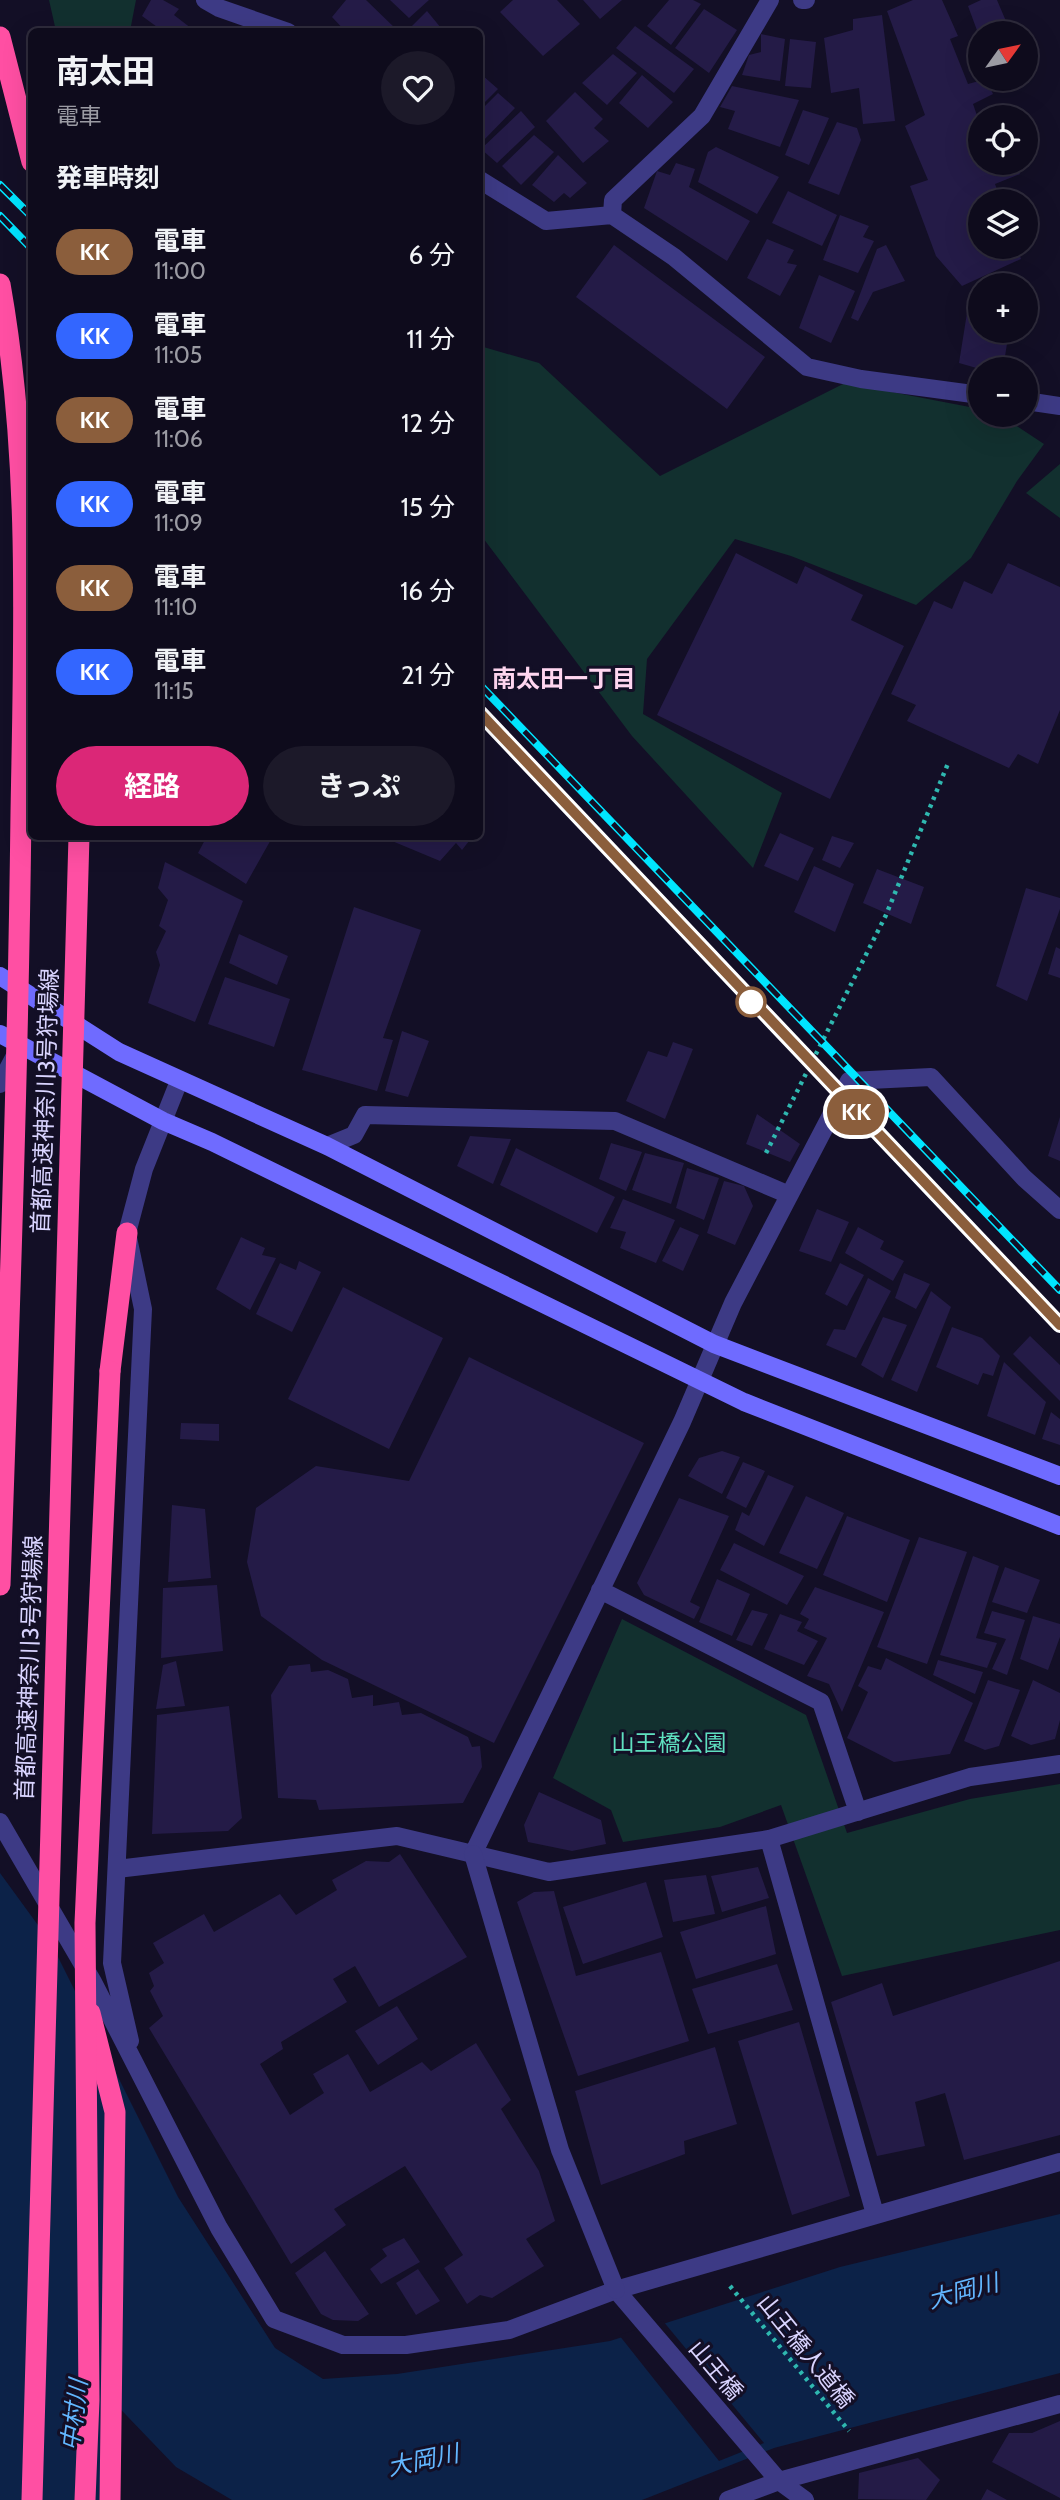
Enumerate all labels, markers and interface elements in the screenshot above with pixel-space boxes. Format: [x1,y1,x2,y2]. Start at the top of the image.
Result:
north arrow [968,21,1038,91]
map controls [968,21,1038,427]
text: 南太田 [56,51,155,91]
button: heart [381,51,455,125]
text: 電車 [56,102,102,130]
button: locate [968,105,1038,175]
text: 発車時刻 [56,162,160,194]
button: layers [968,189,1038,259]
text: 電車 [154,225,206,257]
text: KK [79,237,110,266]
text: 6 分 [408,239,455,271]
text: 11:00 [154,257,206,285]
button: + [968,273,1038,343]
text: 電車 [154,309,206,341]
text: KK [79,321,110,350]
text: 11 分 [406,323,455,355]
text: 11:05 [154,341,202,369]
button: − [968,357,1038,427]
text: 電車 [154,393,206,425]
text: KK [79,405,110,434]
text: 12 分 [401,407,455,439]
text: 11:06 [154,425,203,453]
text: 電車 [154,477,206,509]
text: KK [79,489,110,518]
text: 15 分 [401,491,455,523]
text: 11:09 [154,509,203,537]
text: 電車 [154,561,206,593]
text: KK [79,573,110,602]
text: 16 分 [400,575,455,607]
text: 11:10 [154,593,197,621]
text: 電車 [154,645,206,677]
text: KK [79,657,110,686]
text: 21 分 [401,659,455,691]
district label: 南太田一丁目 [492,664,636,693]
text: 11:15 [154,677,194,705]
button: 経路 [56,746,249,826]
button: きっぷ [263,746,455,826]
street label: 首都高速神奈川3号狩場線 [26,968,64,1234]
unlabelled marker [736,987,766,1017]
line badge: KK [824,1089,888,1135]
text: KK [841,1097,871,1126]
street label: 首都高速神奈川3号狩場線 [10,1535,48,1801]
park label: 山王橋公園 [612,1729,727,1757]
water label: 大岡川 [924,2267,1004,2314]
street label: 山王橋人道橋 [752,2289,860,2413]
street label: 山王橋 [683,2335,749,2405]
water label: 中村川 [55,2375,93,2452]
water label: 大岡川 [385,2438,464,2482]

